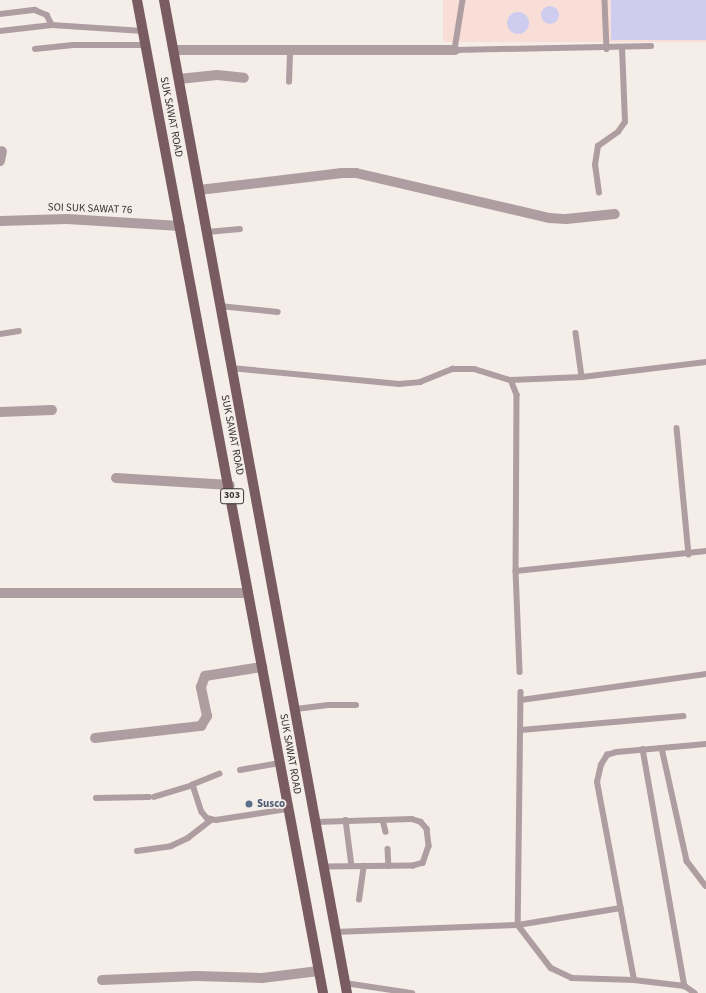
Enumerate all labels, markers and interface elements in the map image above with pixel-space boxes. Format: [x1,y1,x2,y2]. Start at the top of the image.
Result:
street label: SUK SAWAT ROAD [157,76,185,158]
street label: SOI SUK SAWAT 76 [47,201,133,217]
street label: SUK SAWAT ROAD [218,394,246,476]
road number: 303 [220,488,244,504]
street label: SUK SAWAT ROAD [276,713,304,795]
place label: Susco [257,797,285,811]
marker: Susco [244,799,254,809]

